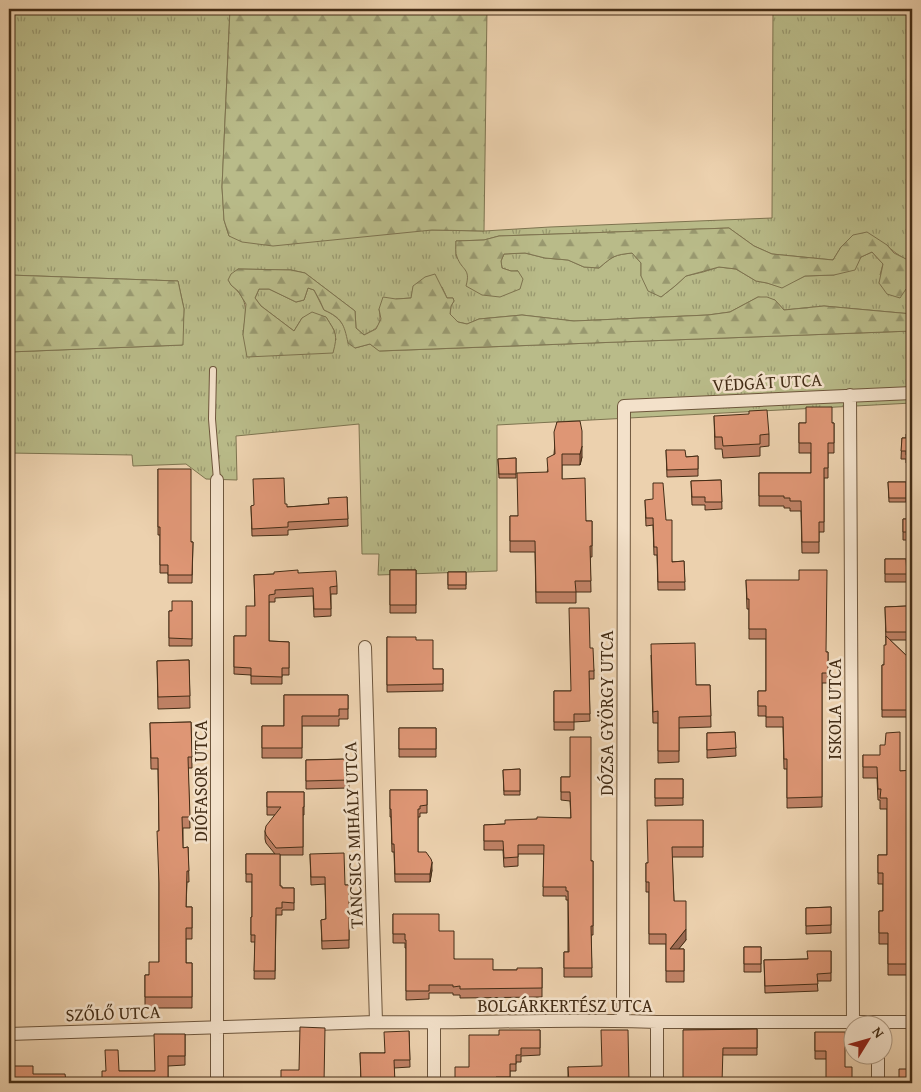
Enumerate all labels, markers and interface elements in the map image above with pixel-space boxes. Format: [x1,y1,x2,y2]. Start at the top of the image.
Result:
street label: VÉDGÁT UTCA [712,366,822,398]
street label: DÓZSA GYÖRGY UTCA [593,630,620,796]
street label: ISKOLA UTCA [821,658,848,760]
street label: DIÓFASOR UTCA [187,720,214,842]
street label: TÁNCSICS MIHÁLY UTCA [336,741,370,929]
street label: BOLGÁRKERTÉSZ UTCA [477,992,653,1019]
street label: SZŐLŐ UTCA [65,998,161,1028]
north arrow [844,1014,894,1064]
text: N [868,1022,890,1042]

